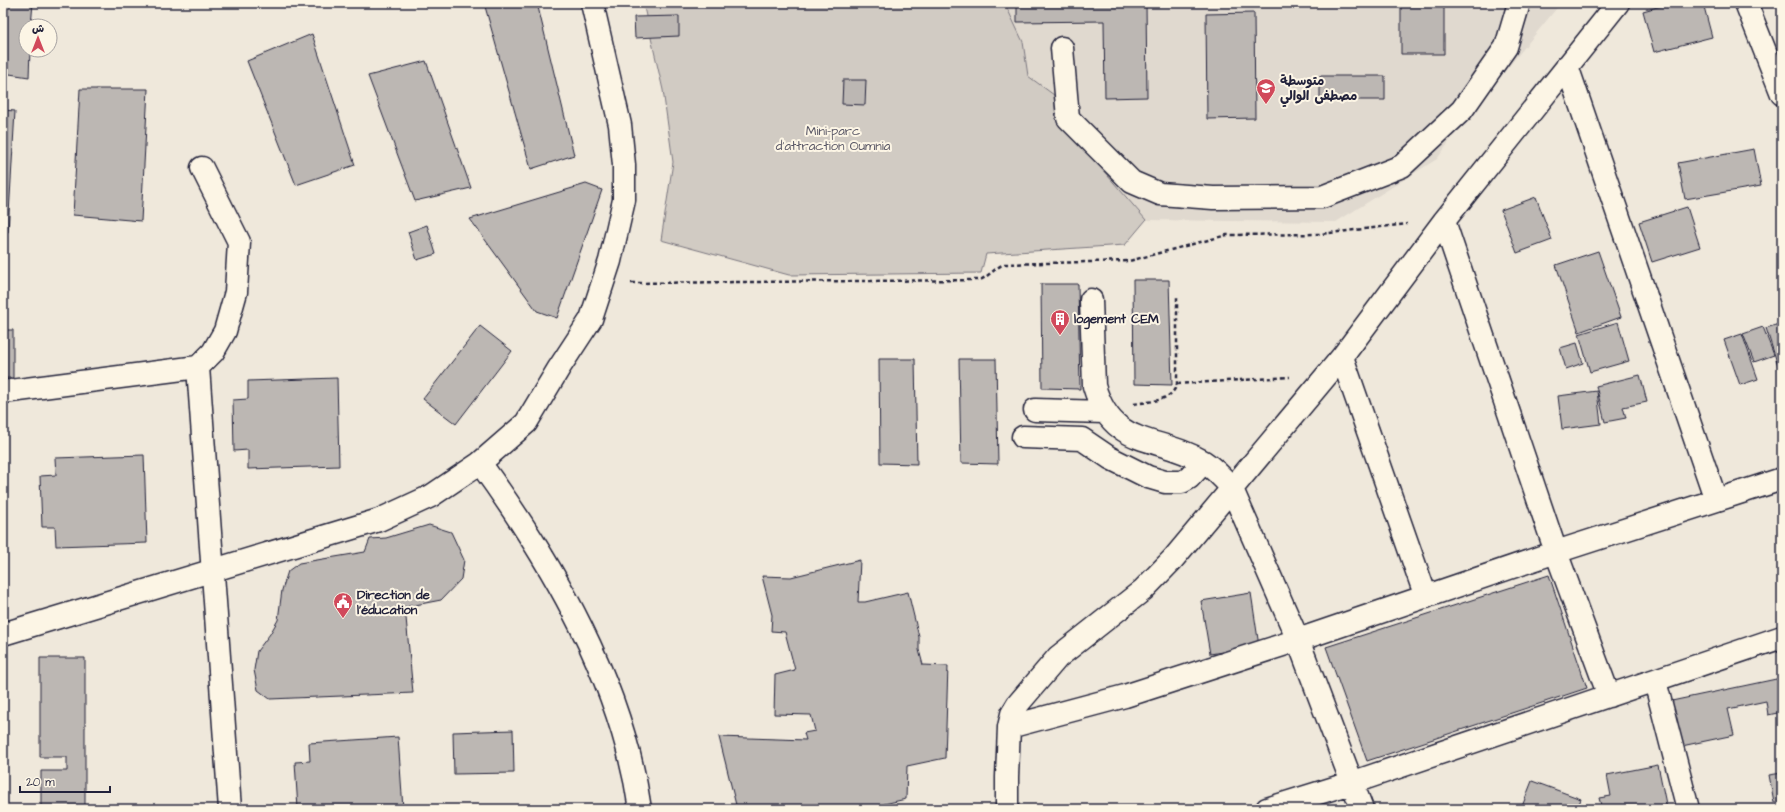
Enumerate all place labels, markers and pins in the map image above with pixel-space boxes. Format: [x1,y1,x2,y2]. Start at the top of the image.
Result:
place label: متوسطة مصطفى الوالي [1280,72,1357,108]
school or university icon: متوسطة مصطفى الوالي [1255,77,1277,105]
building icon: logement CEM [1049,308,1071,336]
place label: logement CEM [1074,310,1159,330]
place label: Direction de l'éducation [357,586,430,619]
public building icon: Direction de l'éducation [332,591,354,619]

